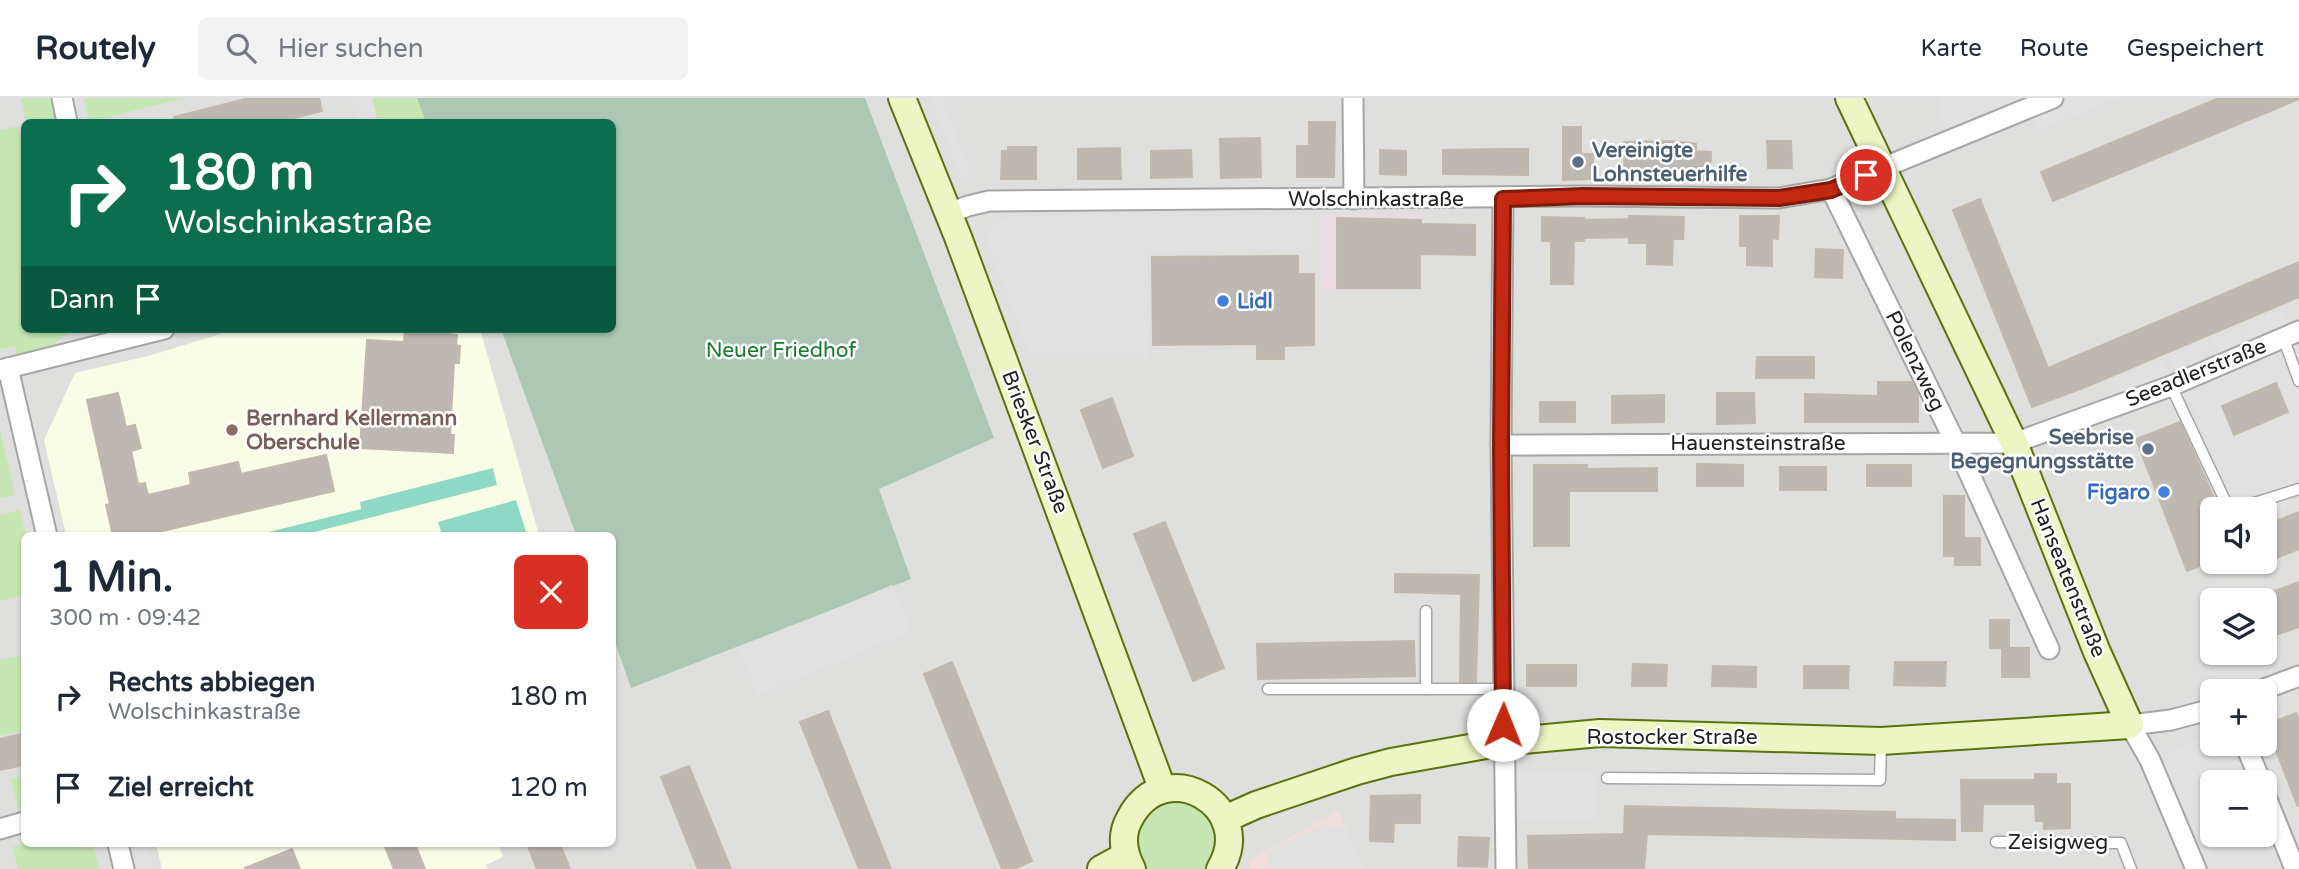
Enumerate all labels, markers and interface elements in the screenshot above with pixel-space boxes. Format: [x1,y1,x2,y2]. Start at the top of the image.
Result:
search box [198,17,688,80]
text: Routely [35,29,156,68]
icon: search [222,29,260,67]
text: Hier suchen [278,33,424,64]
text: Karte [1920,34,1982,63]
text: Route [2020,34,2089,63]
text: Gespeichert [2127,34,2264,63]
place label: Vereinigte Lohnsteuerhilfe [1592,138,1748,187]
text: 180 m [164,144,314,203]
pin [1836,145,1896,205]
icon: right [49,147,140,238]
marker: Vereinigte Lohnsteuerhilfe [1570,154,1586,170]
icon: arrive [1847,156,1885,194]
street label: Wolschinkastraße [1288,187,1464,212]
text: Wolschinkastraße [164,204,432,242]
icon: arrive [129,280,167,318]
text: Dann [49,284,115,315]
place label: Lidl [1237,289,1273,314]
marker: Lidl [1215,293,1231,309]
street label: Polenzweg [1880,307,1950,415]
street label: Seeadlerstraße [2122,333,2270,413]
park label: Neuer Friedhof [706,338,856,363]
street label: Briesker Straße [996,367,1074,517]
place label: Bernhard Kellermann Oberschule [246,406,457,455]
marker: Bernhard Kellermann Oberschule [224,422,240,438]
place label: Seebrise Begegnungsstätte [1950,425,2134,474]
street label: Hauensteinstraße [1670,431,1846,456]
marker: Seebrise Begegnungsstätte [2140,441,2156,457]
place label: Figaro [2087,480,2150,505]
marker: Figaro [2156,484,2172,500]
street label: Hanseatenstraße [2025,495,2111,661]
map controls [2200,497,2277,847]
button: sound [2200,497,2277,574]
text: 1 Min. [49,552,173,603]
button: close [514,555,588,629]
button: layers [2200,588,2277,665]
text: 300 m · 09:42 [49,604,201,632]
text: Rechts abbiegen [108,667,315,698]
icon: right [49,678,87,716]
button: + [2200,679,2277,756]
text: 180 m [508,681,588,712]
position arrow [1466,688,1540,762]
text: Wolschinkastraße [108,698,301,726]
street label: Rostocker Straße [1586,725,1758,750]
icon: arrive [49,769,87,807]
button: − [2200,770,2277,847]
text: Ziel erreicht [108,772,254,803]
text: 120 m [508,772,588,803]
street label: Zeisigweg [2008,830,2108,855]

